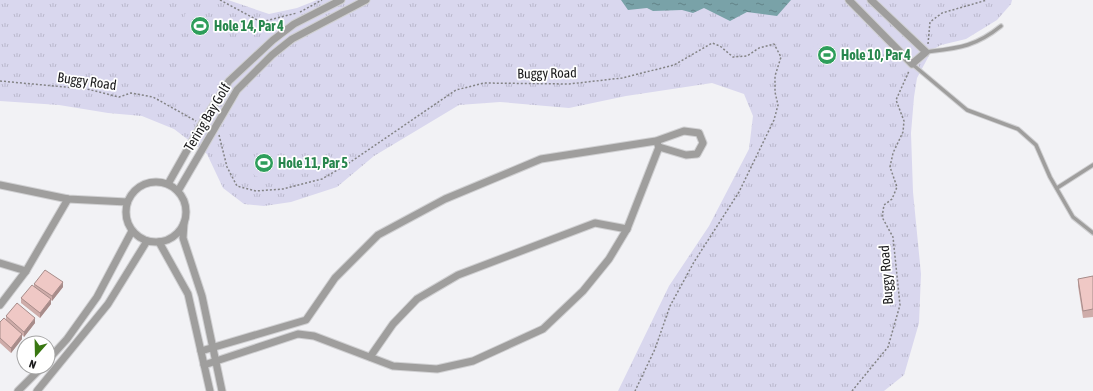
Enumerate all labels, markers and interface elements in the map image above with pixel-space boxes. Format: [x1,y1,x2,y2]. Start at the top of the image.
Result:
sports icon: Hole 14, Par 4 [189,15,211,37]
place label: Hole 14, Par 4 [214,18,284,34]
sports icon: Hole 10, Par 4 [816,44,838,66]
place label: Hole 10, Par 4 [841,47,911,63]
street label: Buggy Road [517,64,577,82]
street label: Buggy Road [56,69,118,93]
street label: Tering Bay Golf [181,80,234,154]
sports icon: Hole 11, Par 5 [253,152,275,174]
place label: Hole 11, Par 5 [278,155,348,171]
street label: Buggy Road [876,245,896,305]
north arrow [16,335,56,375]
text: N [27,358,38,371]

